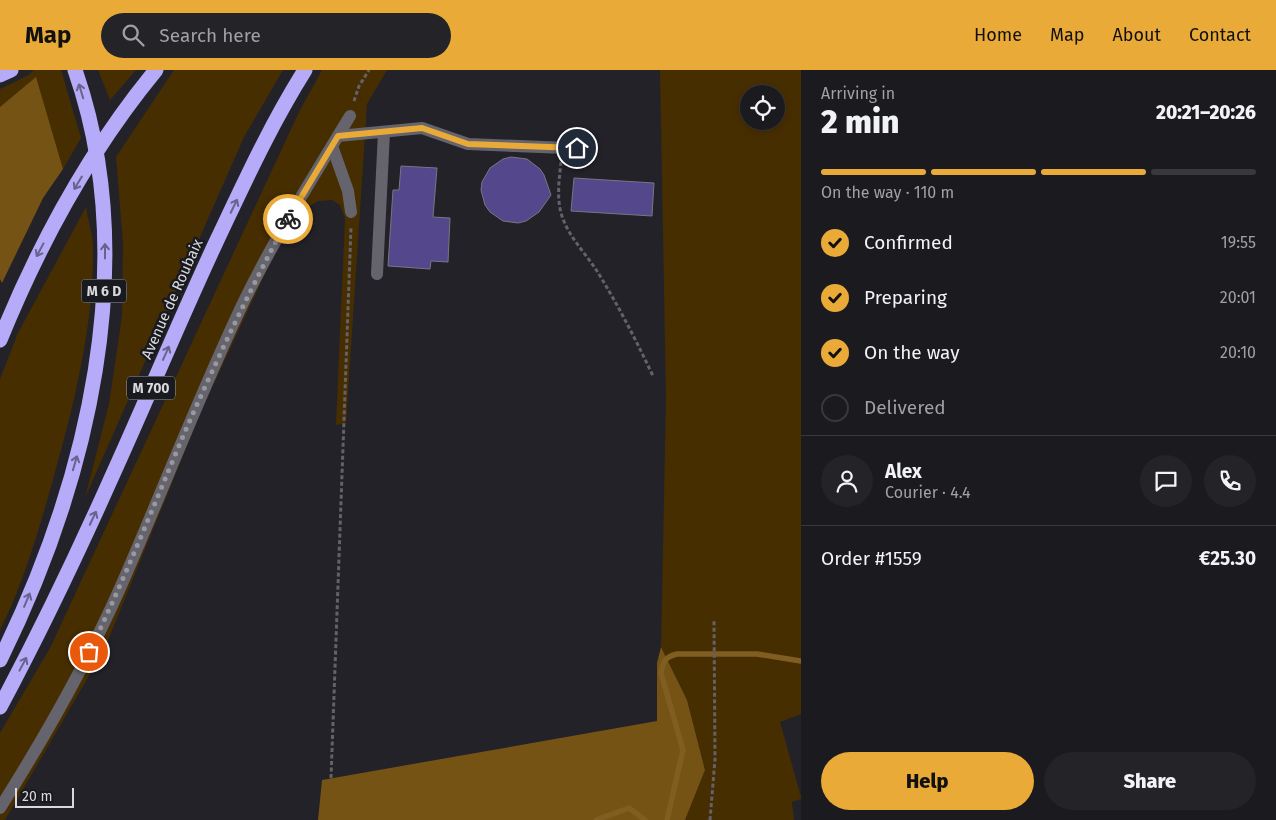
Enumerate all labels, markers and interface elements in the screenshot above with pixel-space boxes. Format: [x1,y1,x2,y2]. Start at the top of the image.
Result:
search box [101,13,451,58]
text: Map [25,21,71,49]
icon: search [119,21,147,49]
text: Search here [159,24,261,47]
text: Home [974,24,1022,46]
text: Map [1050,24,1084,46]
text: About [1112,24,1161,46]
text: Contact [1189,24,1251,46]
one-way arrow [76,83,86,99]
text: Arriving in [821,84,895,103]
map controls [740,85,785,130]
button: locate [740,85,785,130]
text: 20:21–20:26 [1156,101,1256,124]
text: 2 min [821,103,899,141]
pin [556,127,598,169]
icon: home [563,134,591,162]
one-way arrow [73,176,83,190]
text: On the way · 110 m [821,183,954,202]
courier [263,194,313,244]
one-way arrow [229,198,239,213]
icon: bike [274,205,302,233]
icon: check [821,229,849,257]
text: Confirmed [864,231,953,254]
text: 19:55 [1221,233,1256,252]
street label: Avenue de Roubaix [137,235,207,362]
one-way arrow [35,242,45,257]
one-way arrow [100,243,110,260]
road number: M 6 D [82,280,126,302]
icon: check [821,284,849,312]
text: Preparing [864,286,947,309]
text: 20:01 [1220,288,1256,307]
icon: check [821,339,849,367]
text: On the way [864,341,960,364]
text: 20:10 [1220,343,1256,362]
one-way arrow [161,346,171,361]
road number: M 700 [127,376,175,400]
text: Delivered [864,396,946,419]
one-way arrow [71,455,80,471]
button: person [821,455,873,507]
button: chat [1140,455,1192,507]
button: phone [1204,455,1256,507]
text: Alex [885,460,922,483]
text: Courier · 4.4 [885,483,971,502]
one-way arrow [89,511,98,526]
text: Order #1559 [821,547,922,570]
text: €25.30 [1199,547,1256,570]
one-way arrow [23,593,32,608]
pin [68,631,110,673]
icon: bag [75,638,103,666]
one-way arrow [18,657,28,672]
button: Help [821,752,1034,810]
button: Share [1044,752,1256,810]
scale bar [15,785,74,808]
text: 20 m [22,788,52,805]

